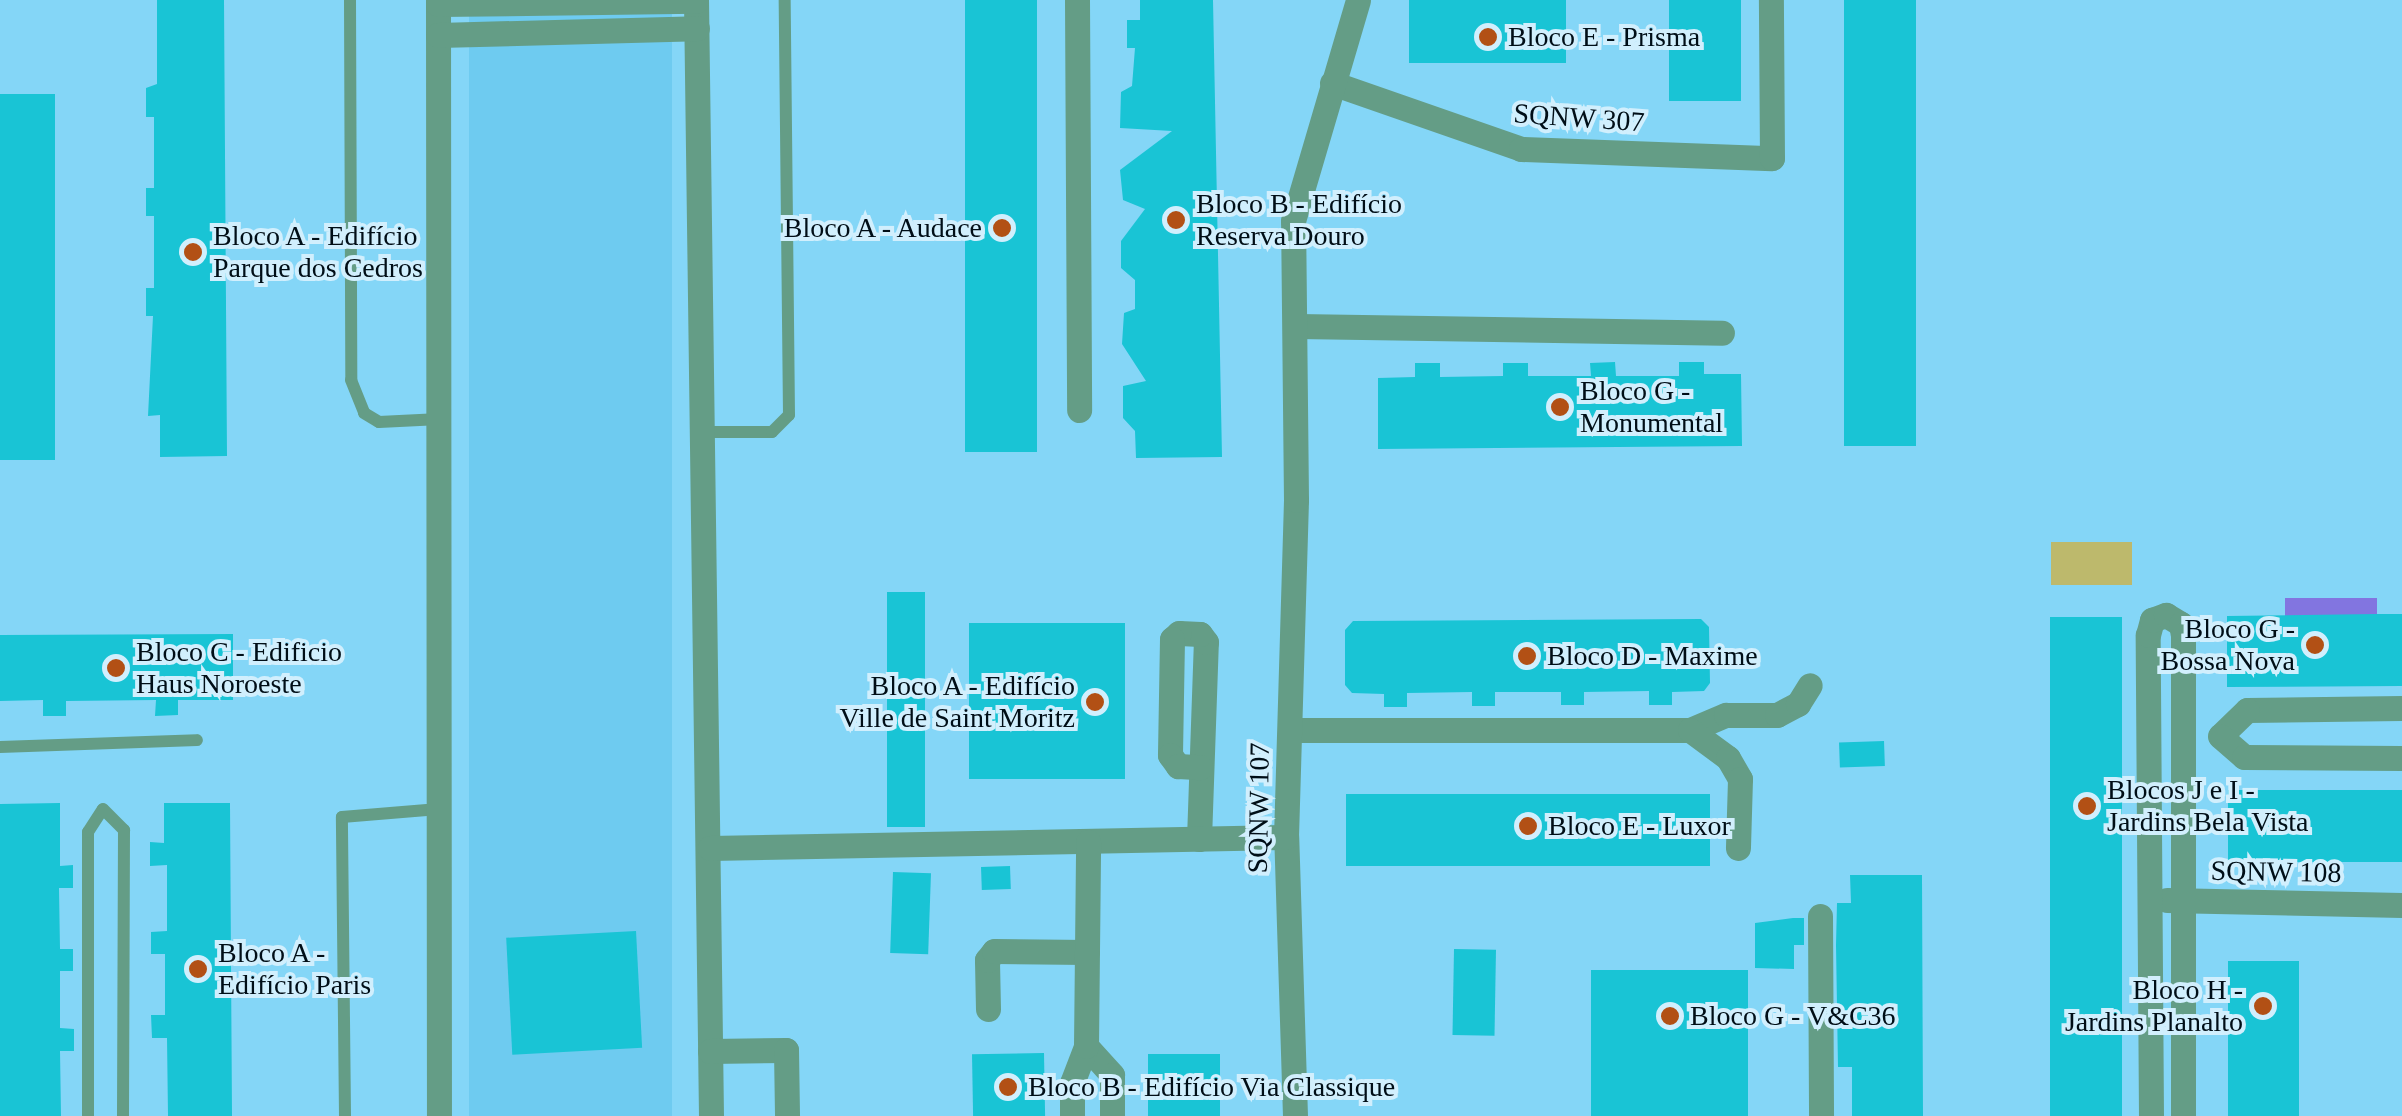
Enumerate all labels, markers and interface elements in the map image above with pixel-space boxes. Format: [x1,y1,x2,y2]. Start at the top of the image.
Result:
place label: Bloco E - Prisma [1508,20,1700,54]
marker: Bloco E - Prisma [1477,26,1499,48]
street label: SQNW 307 [1512,97,1646,139]
place label: Bloco B - Edifício Reserva Douro [1196,187,1402,253]
marker: Bloco B - Edifício Reserva Douro [1165,209,1187,231]
place label: Bloco A - Audace [779,211,982,245]
marker: Bloco A - Audace [991,217,1013,239]
place label: Bloco A - Edifício Parque dos Cedros [213,219,423,285]
marker: Bloco A - Edifício Parque dos Cedros [182,241,204,263]
place label: Bloco G - Monumental [1580,374,1723,440]
marker: Bloco G - Monumental [1549,396,1571,418]
place label: Bloco G - Bossa Nova [2160,612,2295,678]
marker: Bloco G - Bossa Nova [2304,634,2326,656]
place label: Bloco C - Edificio Haus Noroeste [136,635,342,701]
place label: Bloco D - Maxime [1547,639,1758,673]
marker: Bloco D - Maxime [1516,645,1538,667]
marker: Bloco C - Edificio Haus Noroeste [105,657,127,679]
place label: Bloco A - Edifício Ville de Saint Moritz [840,669,1075,735]
marker: Bloco A - Edifício Ville de Saint Moritz [1084,691,1106,713]
street label: SQNW 107 [1241,742,1277,874]
place label: Blocos J e I - Jardins Bela Vista [2107,773,2309,839]
marker: Blocos J e I - Jardins Bela Vista [2076,795,2098,817]
place label: Bloco E - Luxor [1548,809,1731,843]
marker: Bloco E - Luxor [1517,815,1539,837]
street label: SQNW 108 [2210,854,2342,890]
place label: Bloco A - Edifício Paris [218,936,371,1002]
marker: Bloco A - Edifício Paris [187,958,209,980]
place label: Bloco H - Jardins Planalto [2065,973,2243,1039]
marker: Bloco H - Jardins Planalto [2252,995,2274,1017]
place label: Bloco G - V&C36 [1690,999,1896,1033]
marker: Bloco G - V&C36 [1659,1005,1681,1027]
place label: Bloco B - Edifício Via Classique [1028,1070,1396,1104]
marker: Bloco B - Edifício Via Classique [997,1076,1019,1098]

